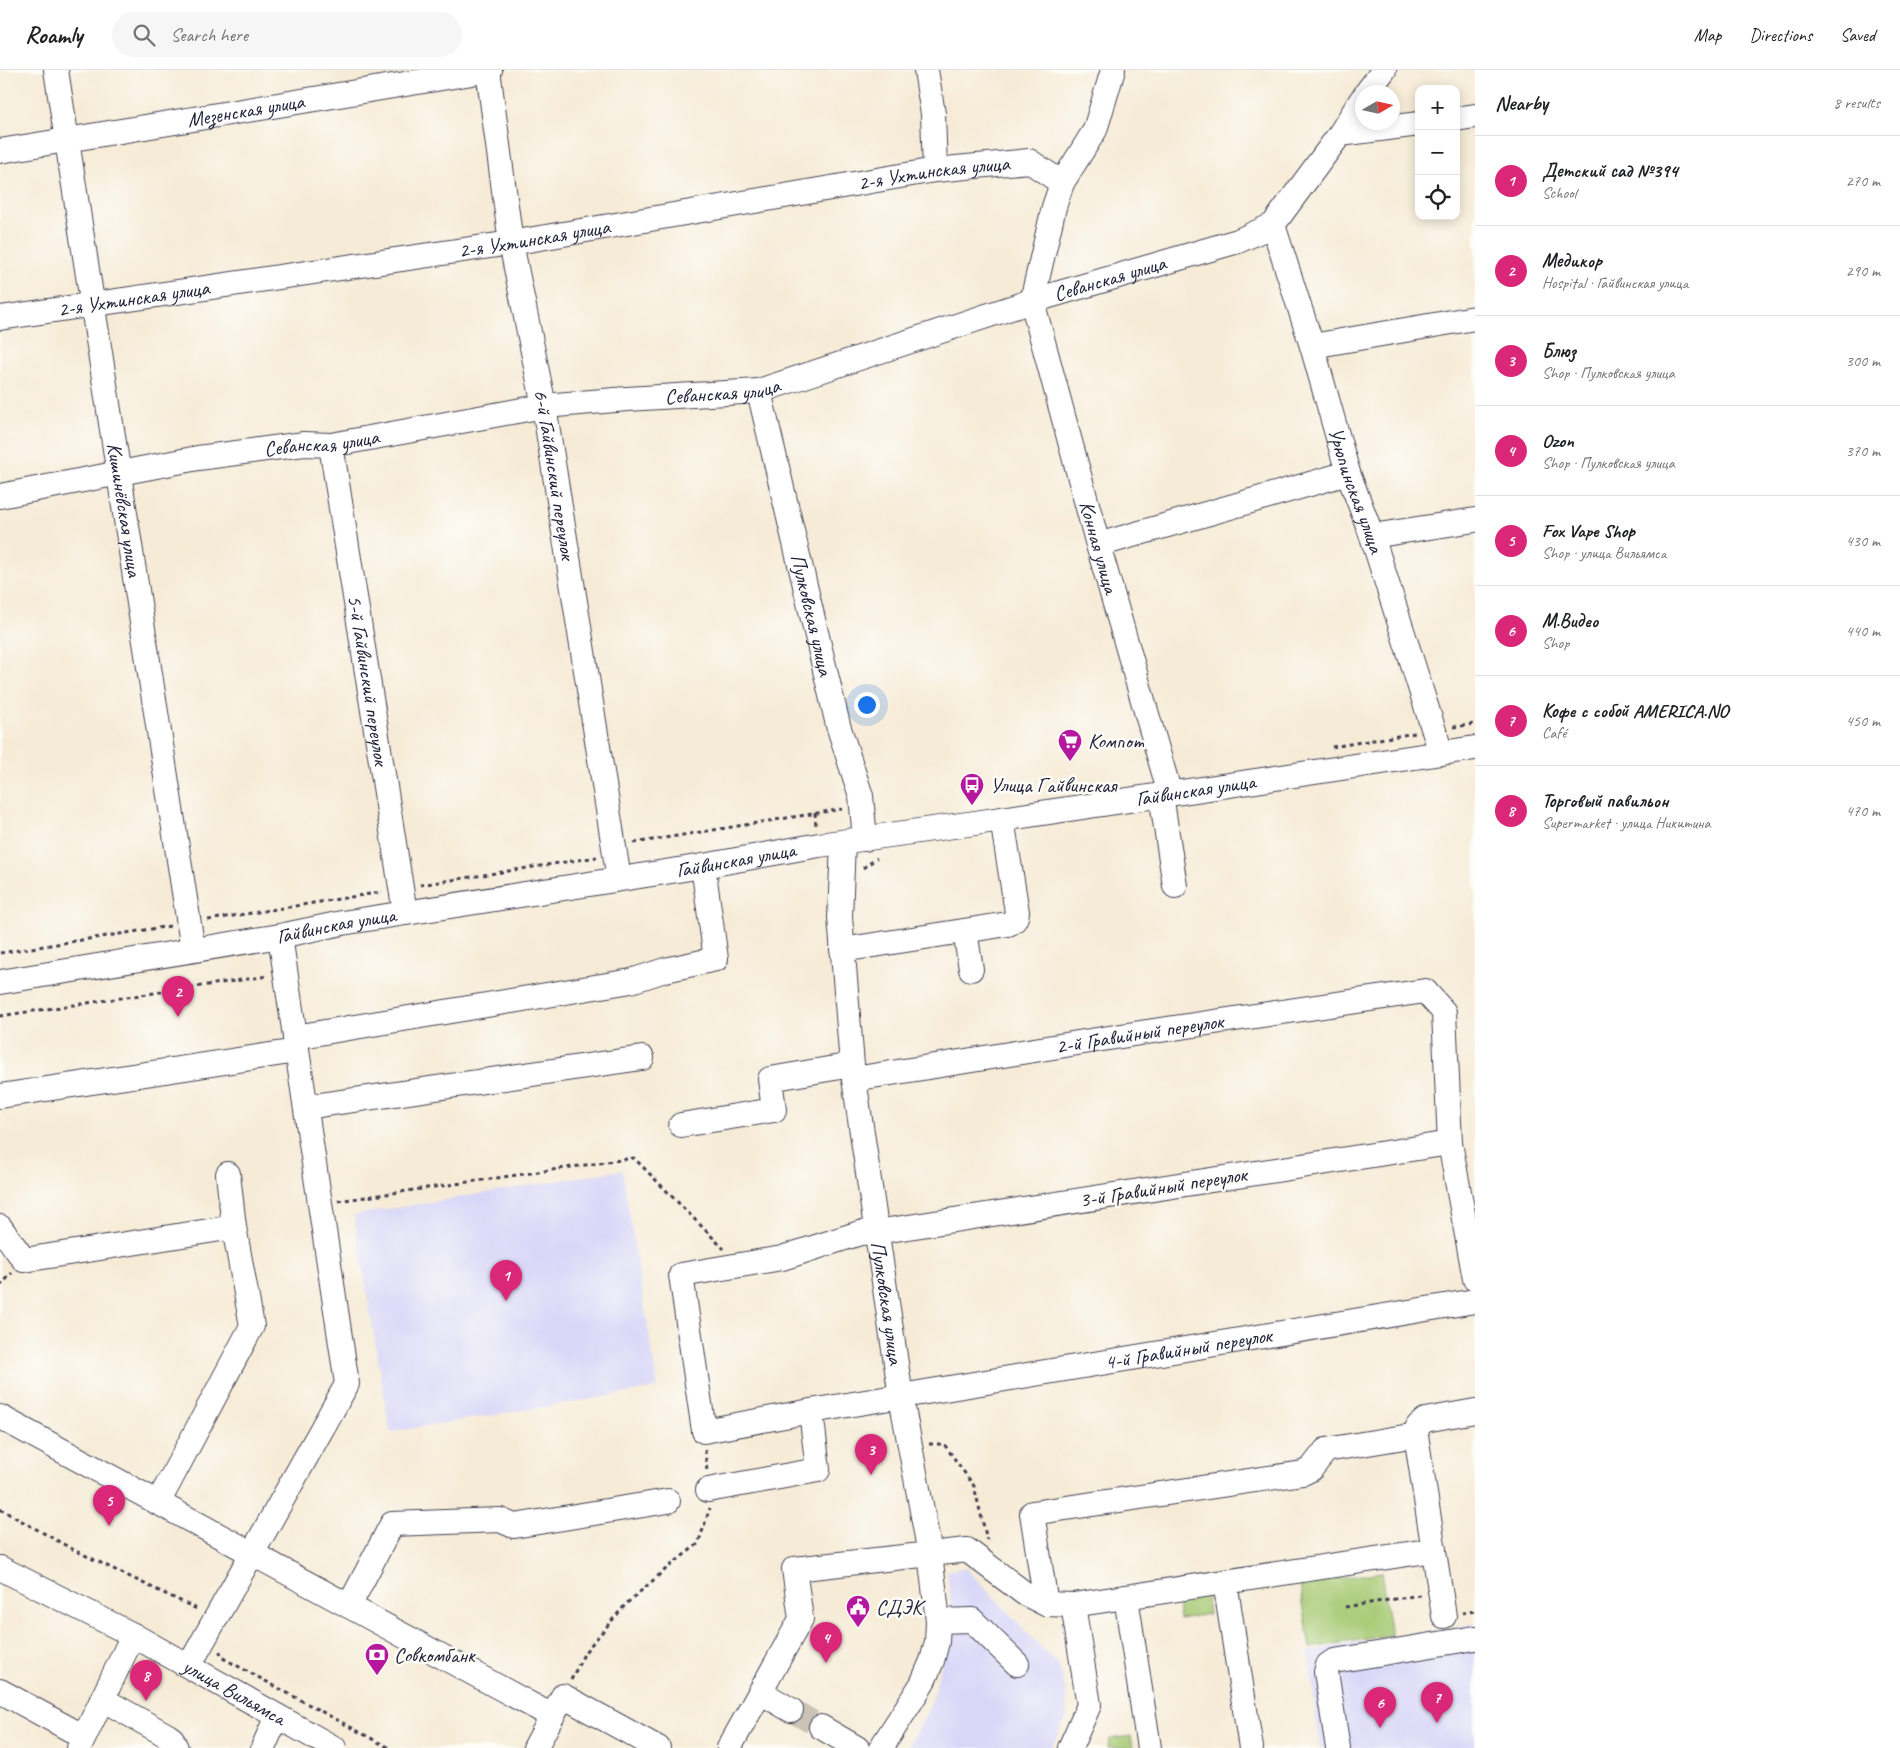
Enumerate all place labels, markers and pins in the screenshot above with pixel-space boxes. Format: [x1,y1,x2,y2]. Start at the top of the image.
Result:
supermarket icon: Компот [1057,728,1083,762]
place label: Компот [1088,728,1145,754]
bus stop icon: Улица Гайвинская [959,772,985,806]
place label: Улица Гайвинская [990,772,1118,798]
pin: 2 [162,976,194,1017]
pin: 1 [490,1260,522,1301]
pin: 3 [855,1434,887,1475]
pin: 5 [93,1485,125,1526]
public building icon: СДЭК [845,1594,871,1628]
place label: СДЭК [876,1594,926,1620]
pin: 4 [810,1622,842,1663]
bank icon: Совкомбанк [364,1642,390,1676]
place label: Совкомбанк [394,1642,476,1668]
pin: 8 [130,1660,162,1701]
pin: 7 [1421,1682,1453,1723]
pin: 6 [1364,1687,1396,1728]

